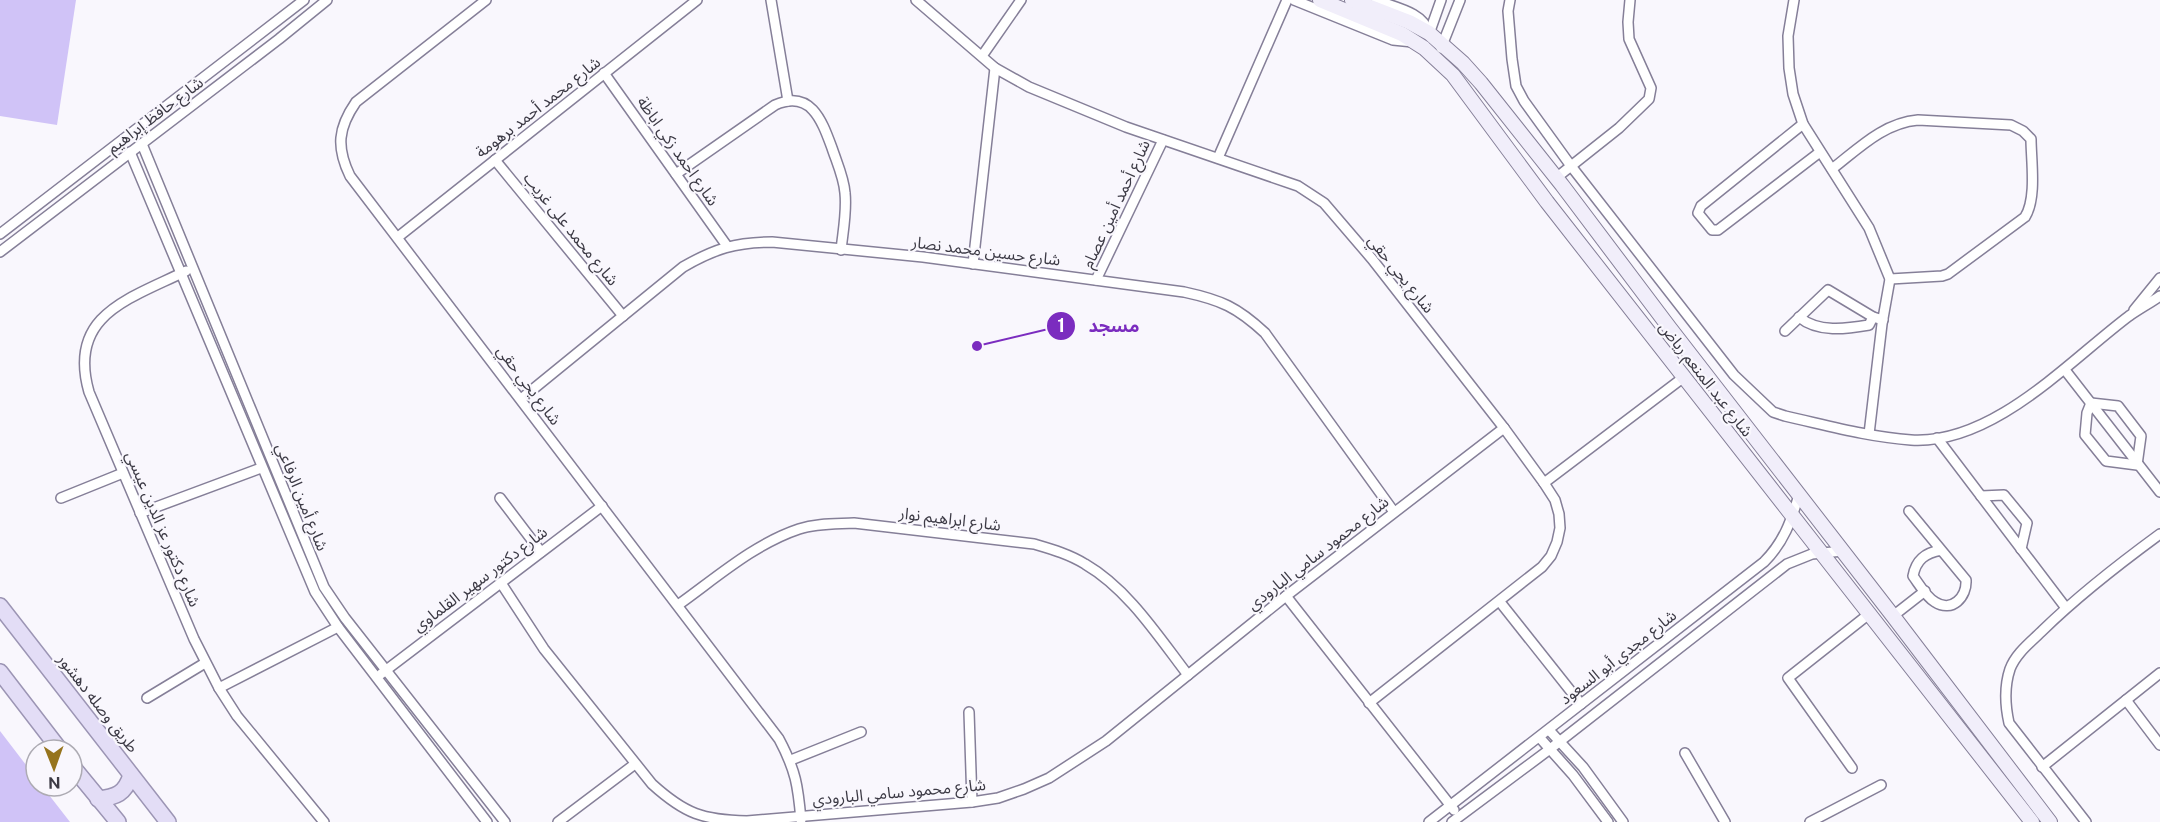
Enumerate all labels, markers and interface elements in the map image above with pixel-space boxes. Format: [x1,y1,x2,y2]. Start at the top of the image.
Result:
street label: شارع محمد أحمد برهومة [472,52,606,164]
street label: شارع حافظ إبراهيم [103,73,209,160]
street label: شارع احمد زكي اباظة [631,93,723,211]
street label: شارع أحمد أمين عصام [1078,137,1157,272]
street label: شارع محمد على غريب [517,169,622,291]
street label: شارع يحي حقي [1361,231,1438,319]
street label: شارع حسين محمد نصار [909,232,1062,273]
callout: مسجد [1046,308,1151,344]
text: 1 [1057,315,1065,336]
text: مسجد [1089,315,1139,336]
street label: شارع عبد المنعم رياض [1653,318,1757,442]
street label: شارع يحي حقي [490,341,565,430]
street label: شارع أمين الرفاعي [269,440,332,555]
street label: شارع دكتور عز الدين عيسي [119,448,204,611]
street label: شارع محمود سامي البارودي [1244,492,1394,616]
street label: شارع ابراهيم نوار [897,503,1002,538]
street label: شارع دكتور سهير القلماوي [409,522,553,638]
street label: شارع مجدي أبو السعود [1556,606,1682,711]
street label: طريق وصله دهشور [52,649,143,757]
north arrow [24,738,84,798]
text: N [48,773,61,792]
street label: شارع محمود سامي البارودي [811,775,987,812]

